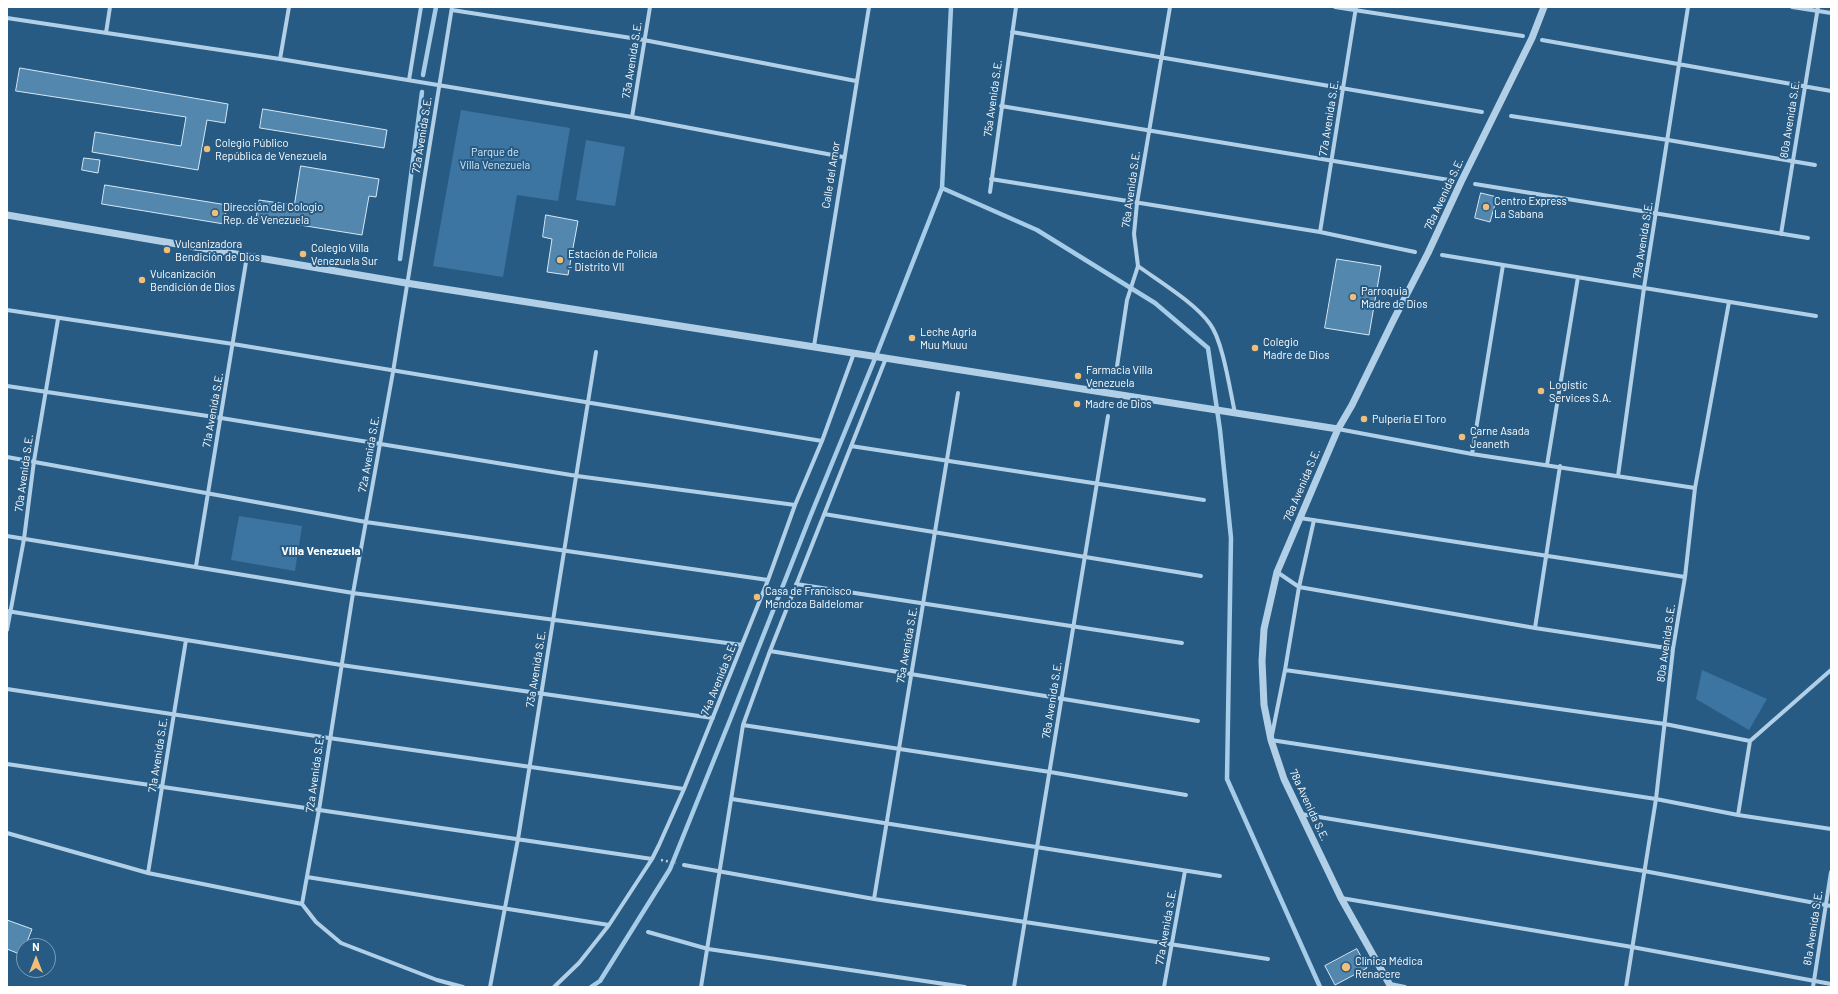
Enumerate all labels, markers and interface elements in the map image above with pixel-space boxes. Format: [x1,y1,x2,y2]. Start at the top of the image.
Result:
street label: 73a Avenida S.E. [619,21,645,99]
street label: 75a Avenida S.E. [981,59,1005,137]
street label: 77a Avenida S.E. [1316,79,1342,157]
street label: 80a Avenida S.E. [1777,79,1803,159]
street label: 72a Avenida S.E. [409,96,435,174]
place label: Colegio Público República de Venezuela [215,136,327,162]
street label: Calle del Amor [819,141,843,209]
marker: Colegio Público República de Venezuela [202,144,212,154]
park label: Parque de Villa Venezuela [460,145,530,171]
street label: 76a Avenida S.E. [1119,150,1143,228]
street label: 78a Avenida S.E. [1422,156,1466,232]
place label: Centro Express La Sabana [1494,194,1567,220]
place label: Dirección del Cologio Rep. de Venezuela [223,200,323,226]
street label: 79a Avenida S.E. [1630,201,1656,279]
marker: Centro Express La Sabana [1481,202,1491,212]
marker: Dirección del Cologio Rep. de Venezuela [210,208,220,218]
place label: Vulcanizadora Bendición de Dios [175,237,260,263]
place label: Colegio Villa Venezuela Sur [311,241,378,267]
marker: Vulcanizadora Bendición de Dios [162,245,172,255]
place label: Estación de Policía - Distrito VII [568,247,657,273]
marker: Colegio Villa Venezuela Sur [298,249,308,259]
marker: Estación de Policía - Distrito VII [555,255,565,265]
place label: Vulcanización Bendición de Dios [150,267,235,293]
marker: Vulcanización Bendición de Dios [137,275,147,285]
place label: Parroquia Madre de Dios [1361,284,1427,310]
marker: Parroquia Madre de Dios [1348,292,1358,302]
place label: Leche Agria Muu Muuu [920,325,977,351]
marker: Leche Agria Muu Muuu [907,333,917,343]
place label: Colegio Madre de Dios [1263,335,1329,361]
marker: Colegio Madre de Dios [1250,343,1260,353]
place label: Farmacia Villa Venezuela [1086,363,1153,389]
marker: Farmacia Villa Venezuela [1073,371,1083,381]
street label: 71a Avenida S.E. [200,372,226,448]
place label: Logistic Services S.A. [1549,378,1612,404]
marker: Logistic Services S.A. [1536,386,1546,396]
place label: Madre de Dios [1085,397,1151,411]
marker: Madre de Dios [1072,399,1082,409]
place label: Pulperia El Toro [1372,412,1446,426]
marker: Pulperia El Toro [1359,414,1369,424]
street label: 72a Avenida S.E. [356,415,382,493]
place label: Carne Asada Jeaneth [1470,424,1529,450]
marker: Carne Asada Jeaneth [1457,432,1467,442]
street label: 70a Avenida S.E. [12,433,36,513]
street label: 78a Avenida S.E. [1281,447,1323,523]
district label: Villa Venezuela [281,544,361,558]
place label: Casa de Francisco Mendoza Baldelomar [765,584,863,610]
marker: Casa de Francisco Mendoza Baldelomar [752,592,762,602]
street label: 80a Avenida S.E. [1654,603,1678,683]
street label: 75a Avenida S.E. [894,606,920,684]
street label: 73a Avenida S.E. [523,630,549,708]
street label: 74a Avenida S.E. [698,640,740,718]
street label: 76a Avenida S.E. [1039,661,1065,739]
street label: 71a Avenida S.E. [146,717,170,793]
street label: 72a Avenida S.E. [303,735,327,813]
street label: 78a Avenida S.E. [1287,767,1331,843]
street label: 77a Avenida S.E. [1153,888,1179,966]
street label: 81a Avenida S.E. [1801,889,1825,967]
north arrow [16,938,56,978]
text: N [32,940,40,953]
place label: Clínica Médica Renacere [1355,954,1423,980]
marker: Clínica Médica Renacere [1340,961,1352,973]

